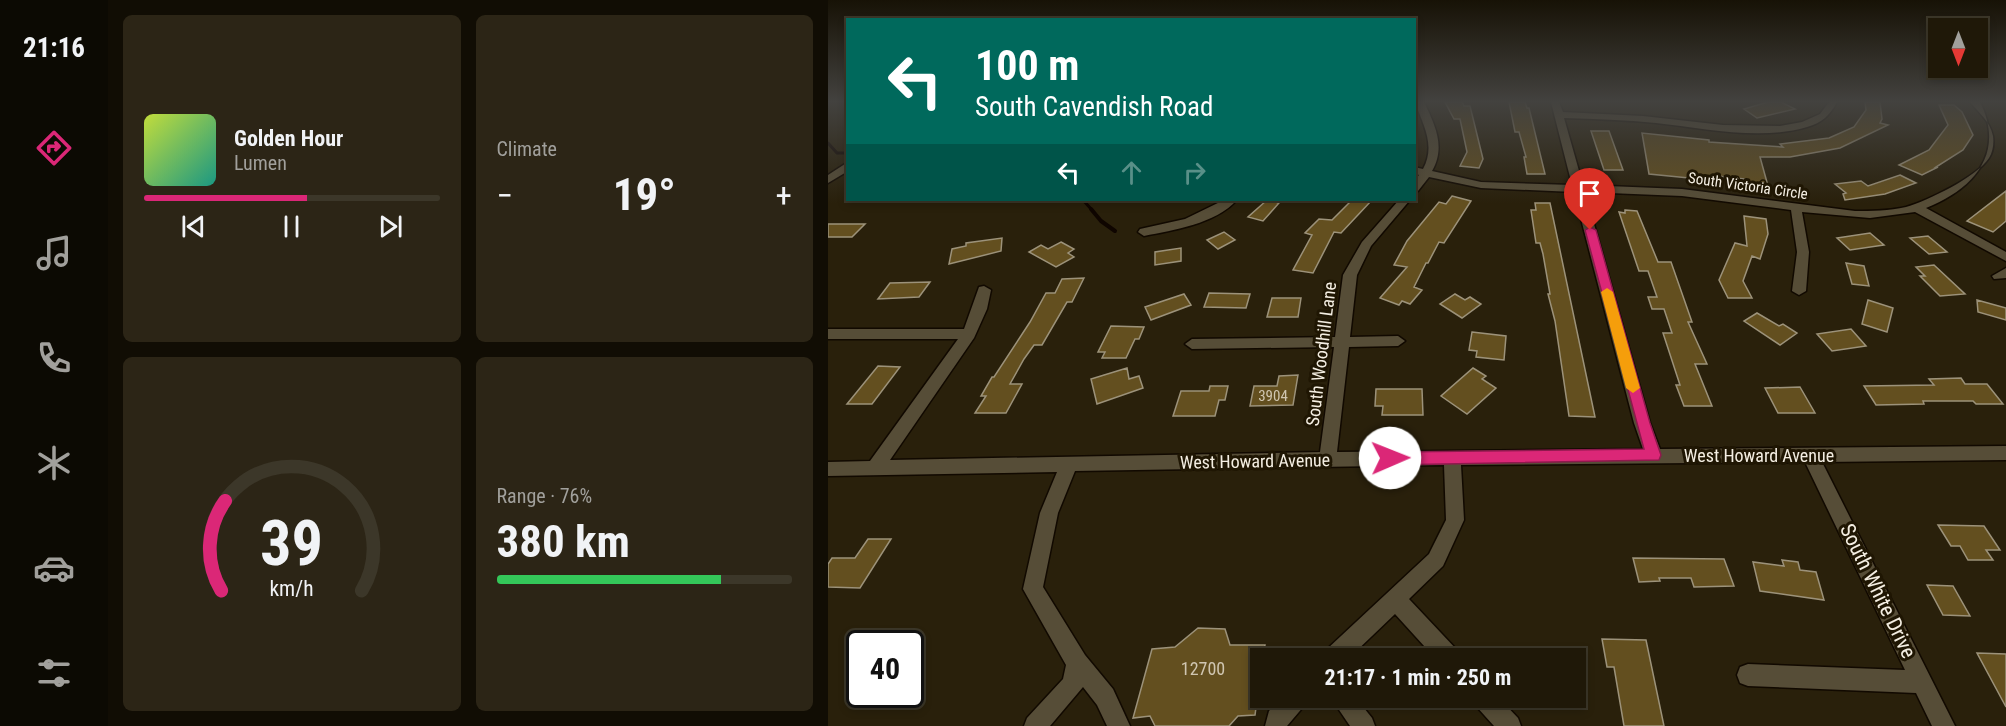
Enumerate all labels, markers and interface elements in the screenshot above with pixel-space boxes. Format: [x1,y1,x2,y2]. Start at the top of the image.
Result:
north arrow [1928,18,1988,78]
map controls [1928,18,1988,78]
text: 21:16 [23,32,85,64]
text: 100 m [975,41,1080,90]
icon: left [876,42,954,120]
text: South Cavendish Road [975,91,1213,123]
text: Golden Hour [234,126,343,151]
icon: directions [33,127,75,169]
text: Climate [497,137,557,161]
text: Lumen [234,151,287,175]
icon: left [1052,156,1085,189]
icon: ahead [1115,156,1148,189]
icon: right [1178,156,1211,189]
text: 19° [613,168,676,221]
pin [1564,168,1615,230]
street label: South Victoria Circle [1687,169,1809,203]
text: − [497,176,513,215]
text: + [776,176,792,215]
icon: arrive [1573,177,1606,210]
icon: previous [177,210,210,243]
icon: pause [275,210,308,243]
icon: next [374,210,407,243]
icon: music [33,232,75,274]
street label: South Woodhill Lane [1302,281,1340,427]
icon: phone [33,337,75,379]
house number: 3904 [1258,387,1288,405]
position arrow [1358,426,1422,490]
icon: climate [33,442,75,484]
street label: West Howard Avenue [1684,445,1834,466]
street label: West Howard Avenue [1180,449,1330,473]
text: Range · 76% [497,484,592,508]
text: 39 [260,507,323,580]
text: 380 km [497,515,630,568]
street label: South White Drive [1835,520,1921,662]
icon: car [33,547,75,589]
text: km/h [270,576,314,601]
speed limit sign: 40 [846,630,924,708]
icon: filters [33,652,75,694]
house number: 12700 [1181,658,1225,679]
text: 21:17 · 1 min · 250 m [1325,665,1511,690]

